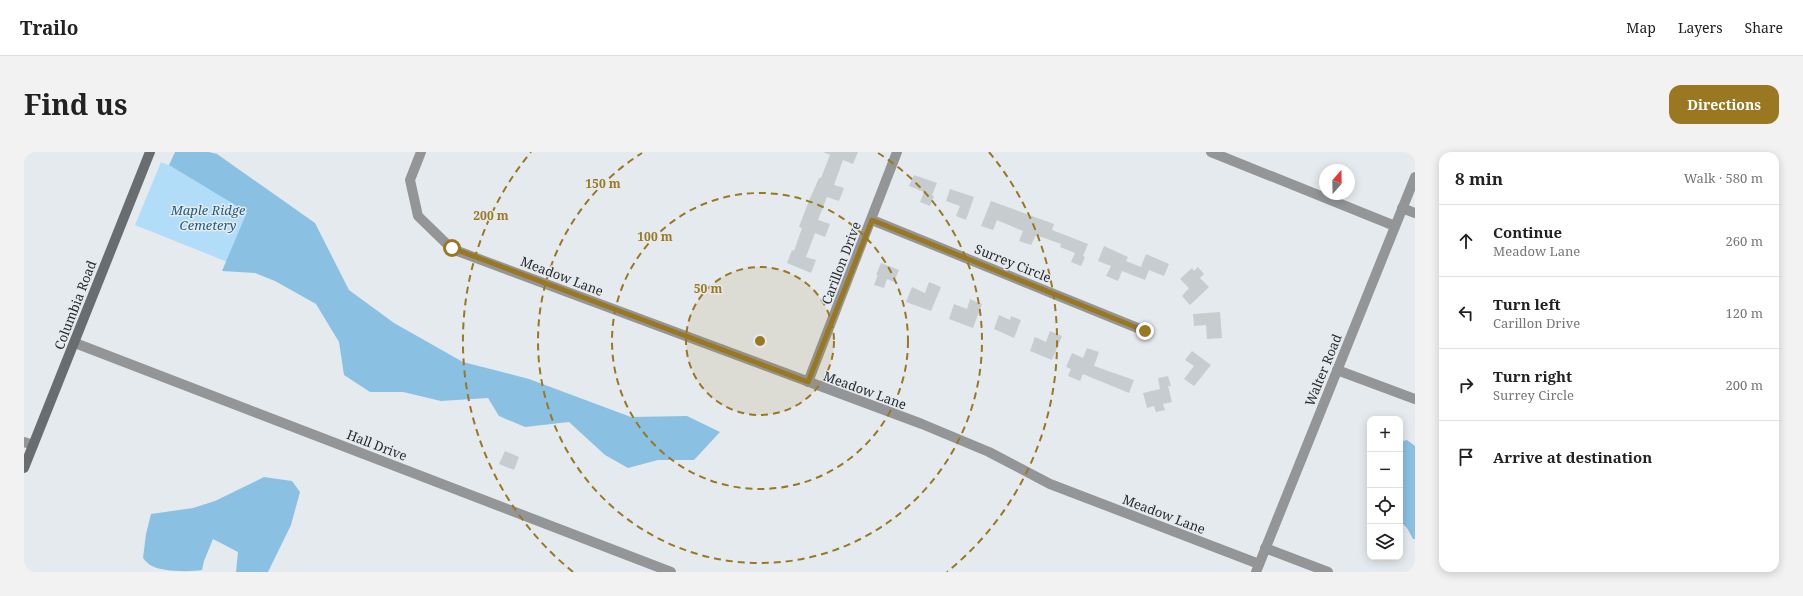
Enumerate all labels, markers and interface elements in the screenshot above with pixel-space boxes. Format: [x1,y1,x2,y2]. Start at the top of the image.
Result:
text: Trailo [20,15,78,41]
text: Map [1626,18,1656,37]
text: Layers [1678,18,1723,37]
text: Share [1745,18,1783,37]
text: Find us [24,85,128,123]
button: Directions [1669,85,1779,124]
north arrow [1319,164,1355,200]
text: 8 min [1455,167,1503,190]
text: Walk · 580 m [1684,169,1763,187]
text: 150 m [585,175,621,192]
park label: Maple Ridge Cemetery [170,201,246,234]
text: 200 m [473,207,509,224]
street label: Carillon Drive [817,219,865,307]
text: Continue [1493,222,1562,242]
text: 100 m [637,228,673,245]
icon: ahead [1455,230,1477,252]
text: 260 m [1726,232,1763,250]
route start [443,239,461,257]
street label: Surrey Circle [972,240,1054,287]
text: Meadow Lane [1493,242,1580,260]
street label: Meadow Lane [518,252,606,300]
street label: Columbia Road [50,258,100,352]
text: 50 m [694,280,722,297]
text: Turn left [1493,294,1561,314]
icon: left [1455,302,1477,324]
text: 120 m [1726,304,1763,322]
text: Carillon Drive [1493,314,1580,332]
route end [1136,322,1154,340]
street label: Walter Road [1300,331,1346,409]
centre of rings [753,334,767,348]
text: Turn right [1493,366,1572,386]
street label: Meadow Lane [821,367,909,413]
icon: right [1455,374,1477,396]
text: 200 m [1726,376,1763,394]
text: Surrey Circle [1493,386,1574,404]
map controls [1367,416,1403,560]
button: + [1367,416,1403,452]
street label: Hall Drive [344,425,410,465]
icon: arrive [1455,446,1477,468]
text: Arrive at destination [1493,447,1652,467]
button: − [1367,452,1403,488]
button: locate [1367,488,1403,524]
street label: Meadow Lane [1120,490,1208,538]
button: layers [1367,524,1403,560]

